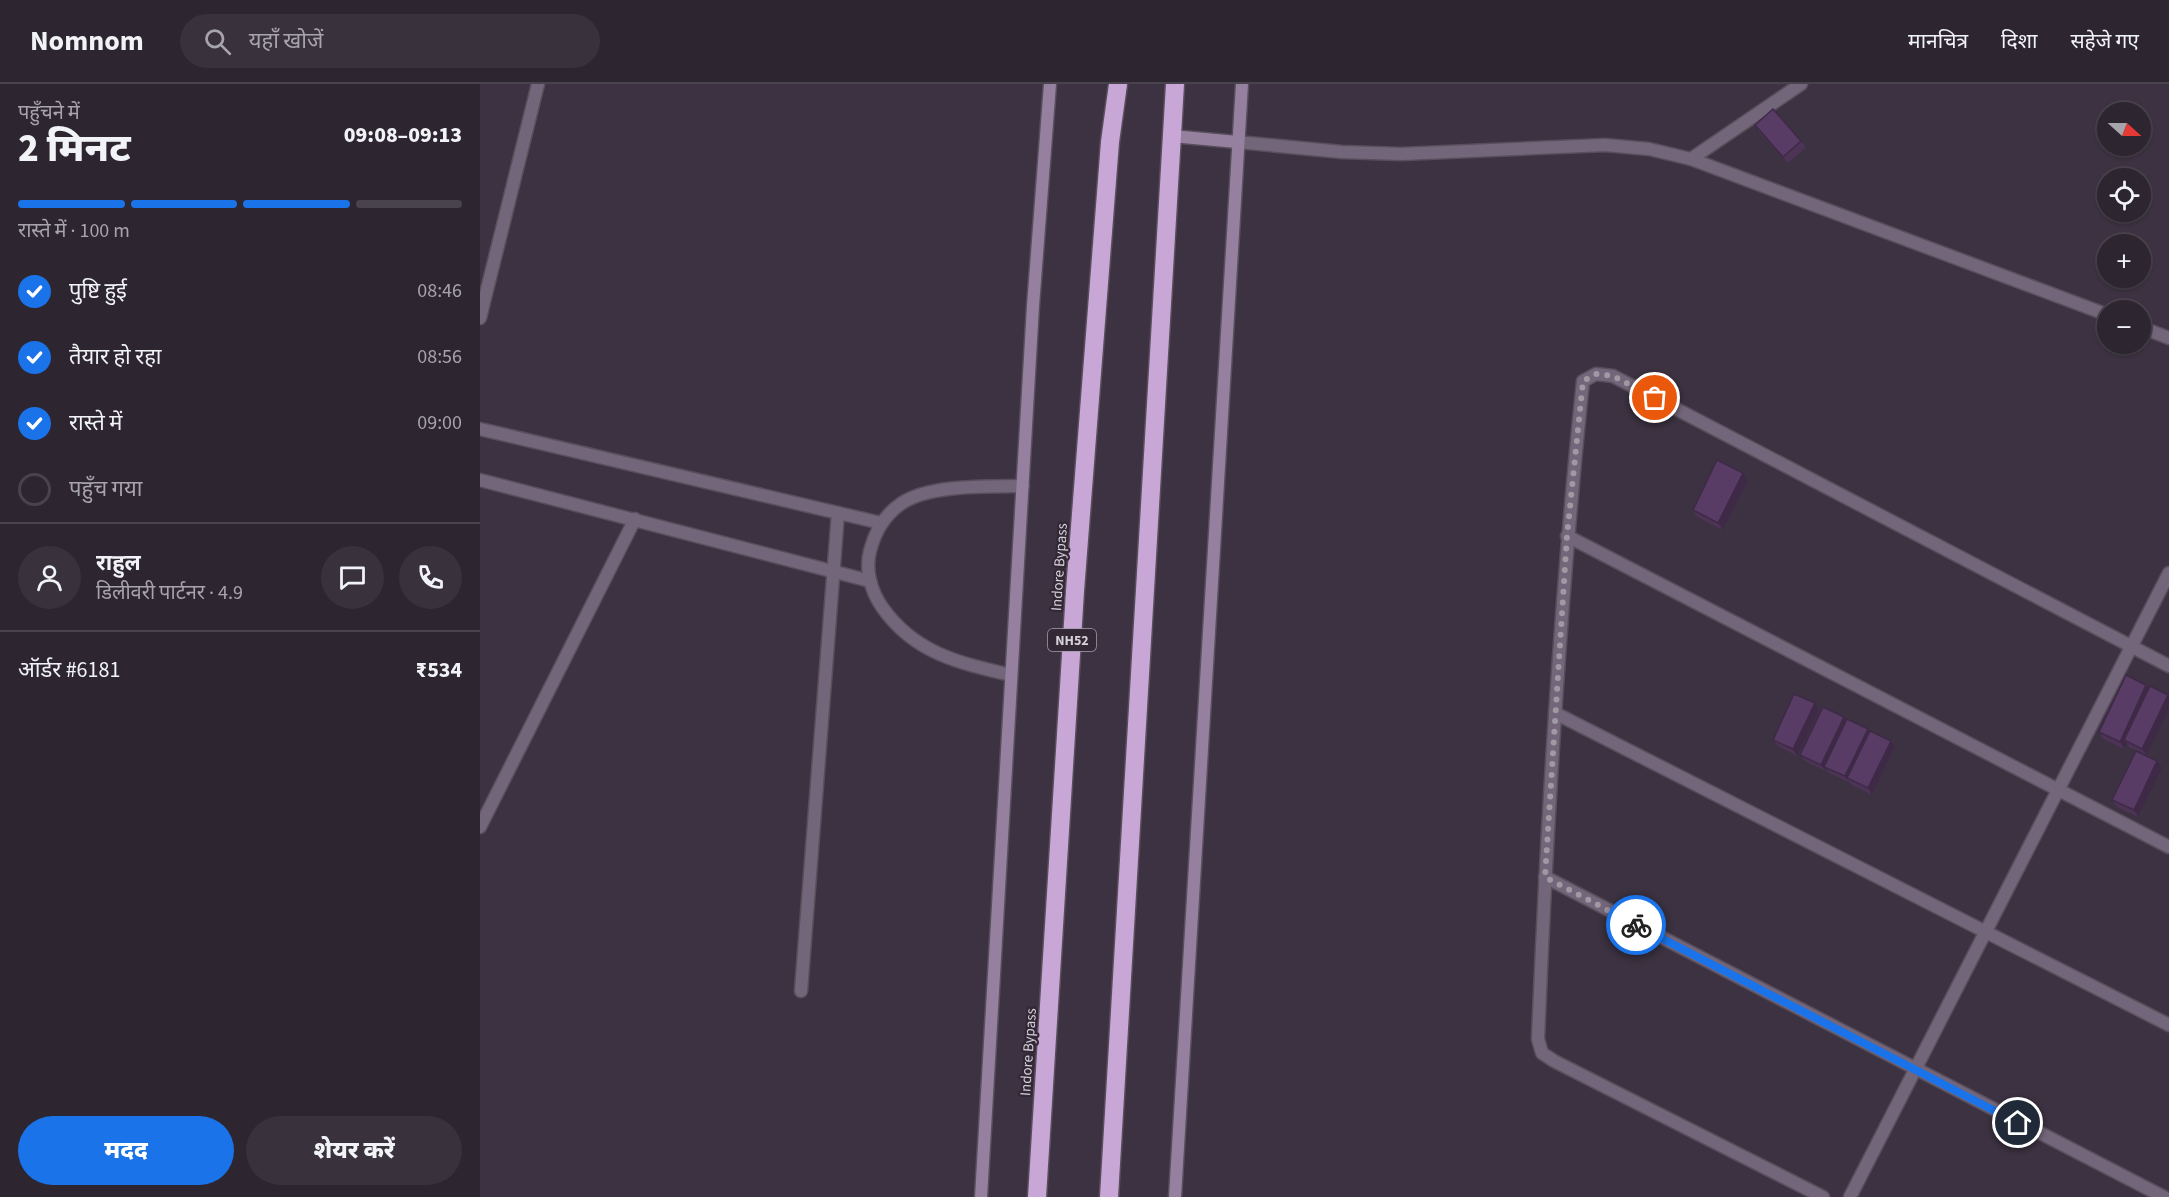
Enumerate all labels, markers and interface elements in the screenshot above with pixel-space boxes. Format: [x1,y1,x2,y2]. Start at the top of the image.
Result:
search box [180,14,600,68]
text: Nomnom [30,21,144,61]
icon: search [201,25,234,58]
text: यहाँ खोजें [249,25,323,57]
text: मानचित्र [1908,26,1968,56]
text: दिशा [2001,26,2037,56]
text: सहेजे गए [2070,26,2139,56]
text: पहुँचने में [18,99,80,127]
north arrow [2097,102,2151,156]
map controls [2097,102,2151,354]
text: 09:08–09:13 [344,119,462,151]
text: 2 मिनट [18,121,131,177]
button: locate [2097,168,2151,222]
text: रास्ते में · 100 m [18,217,130,245]
button: + [2097,234,2151,288]
icon: check [18,275,51,308]
text: पुष्टि हुई [69,275,127,307]
text: 08:46 [417,277,462,305]
button: − [2097,300,2151,354]
icon: check [18,341,51,374]
text: तैयार हो रहा [69,341,162,373]
text: 08:56 [417,343,462,371]
pin [1629,372,1680,423]
icon: bag [1638,381,1671,414]
icon: check [18,407,51,440]
text: रास्ते में [69,407,122,439]
text: 09:00 [417,409,462,437]
text: पहुँच गया [69,473,142,505]
street label: Indore Bypass [1046,522,1073,612]
button: person [18,546,81,609]
button: chat [321,546,384,609]
button: phone [399,546,462,609]
text: राहुल [96,547,141,579]
text: डिलीवरी पार्टनर · 4.9 [96,579,243,607]
road number: NH52 [1048,629,1096,651]
text: ऑर्डर #6181 [18,654,120,686]
text: ₹534 [416,654,462,686]
courier [1606,895,1666,955]
icon: bike [1620,909,1653,942]
street label: Indore Bypass [1015,1007,1042,1097]
pin [1992,1097,2043,1148]
icon: home [2001,1106,2034,1139]
button: मदद [18,1116,234,1185]
button: शेयर करें [246,1116,462,1185]

